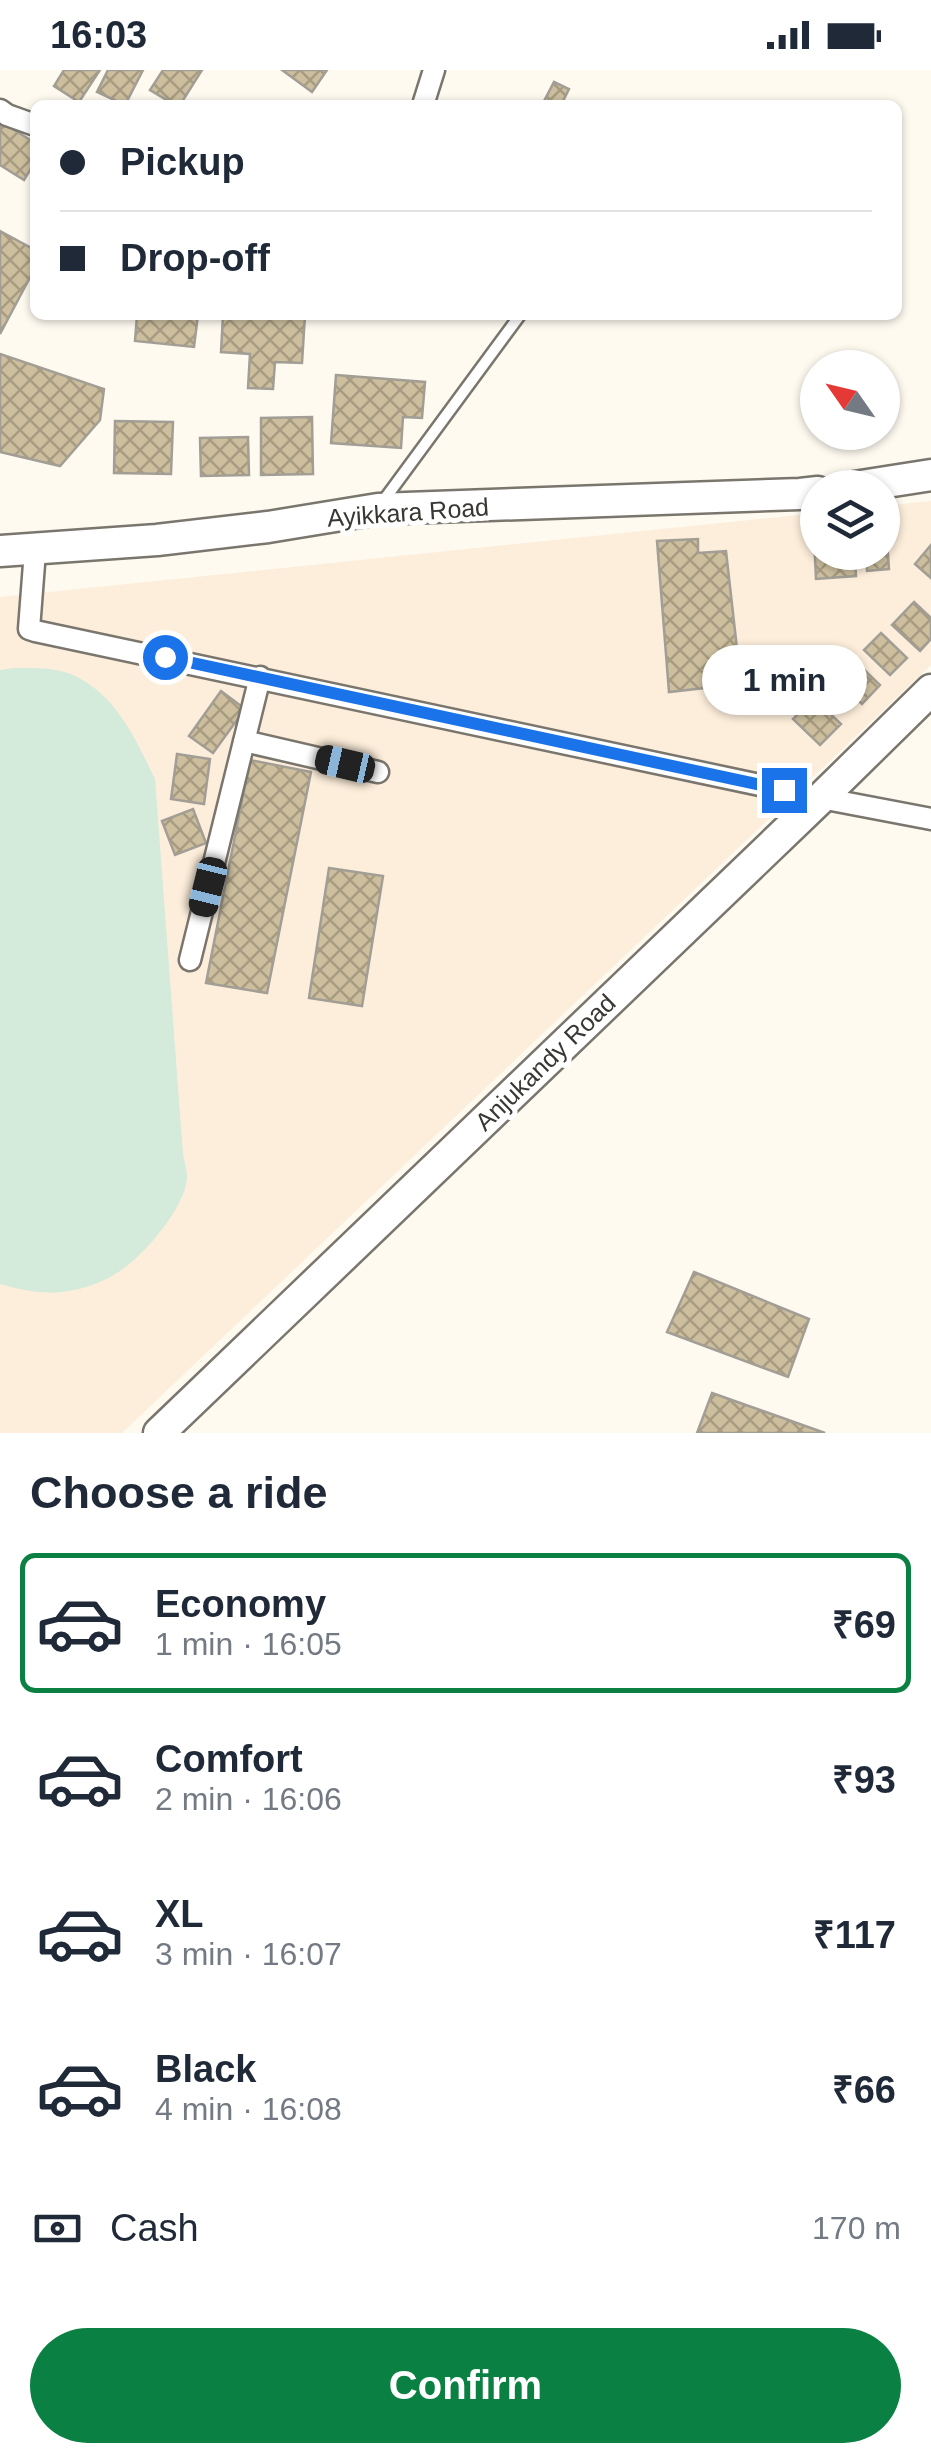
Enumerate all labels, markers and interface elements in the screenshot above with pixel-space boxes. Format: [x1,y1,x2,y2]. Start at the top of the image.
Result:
text: 16:03 [50,14,147,56]
text: Pickup [120,141,245,183]
text: Drop-off [120,237,270,279]
north arrow [800,350,900,450]
map controls [800,350,900,570]
button: layers [800,470,900,570]
street label: Ayikkara Road [326,492,490,532]
route start [143,635,188,680]
callout: 1 min [702,645,866,715]
text: 1 min [743,662,826,698]
car [312,743,378,785]
route end [762,768,807,813]
car [186,854,230,920]
street label: Anjukandy Road [469,988,621,1136]
text: Choose a ride [30,1467,328,1518]
icon: car [35,1578,125,1668]
text: Economy [155,1583,326,1625]
text: ₹69 [832,1604,896,1646]
text: 1 min · 16:05 [155,1626,342,1662]
icon: car [35,1733,125,1823]
text: Comfort [155,1738,303,1780]
text: ₹93 [832,1759,896,1801]
text: 2 min · 16:06 [155,1781,342,1817]
icon: car [35,1888,125,1978]
text: XL [155,1893,204,1935]
text: ₹117 [813,1914,896,1956]
text: 3 min · 16:07 [155,1936,342,1972]
icon: car [35,2043,125,2133]
text: Black [155,2048,256,2090]
text: ₹66 [832,2069,896,2111]
text: 4 min · 16:08 [155,2091,342,2127]
icon: cash [30,2201,85,2256]
text: Cash [110,2207,199,2249]
text: 170 m [812,2210,901,2246]
button: Confirm [30,2328,901,2443]

